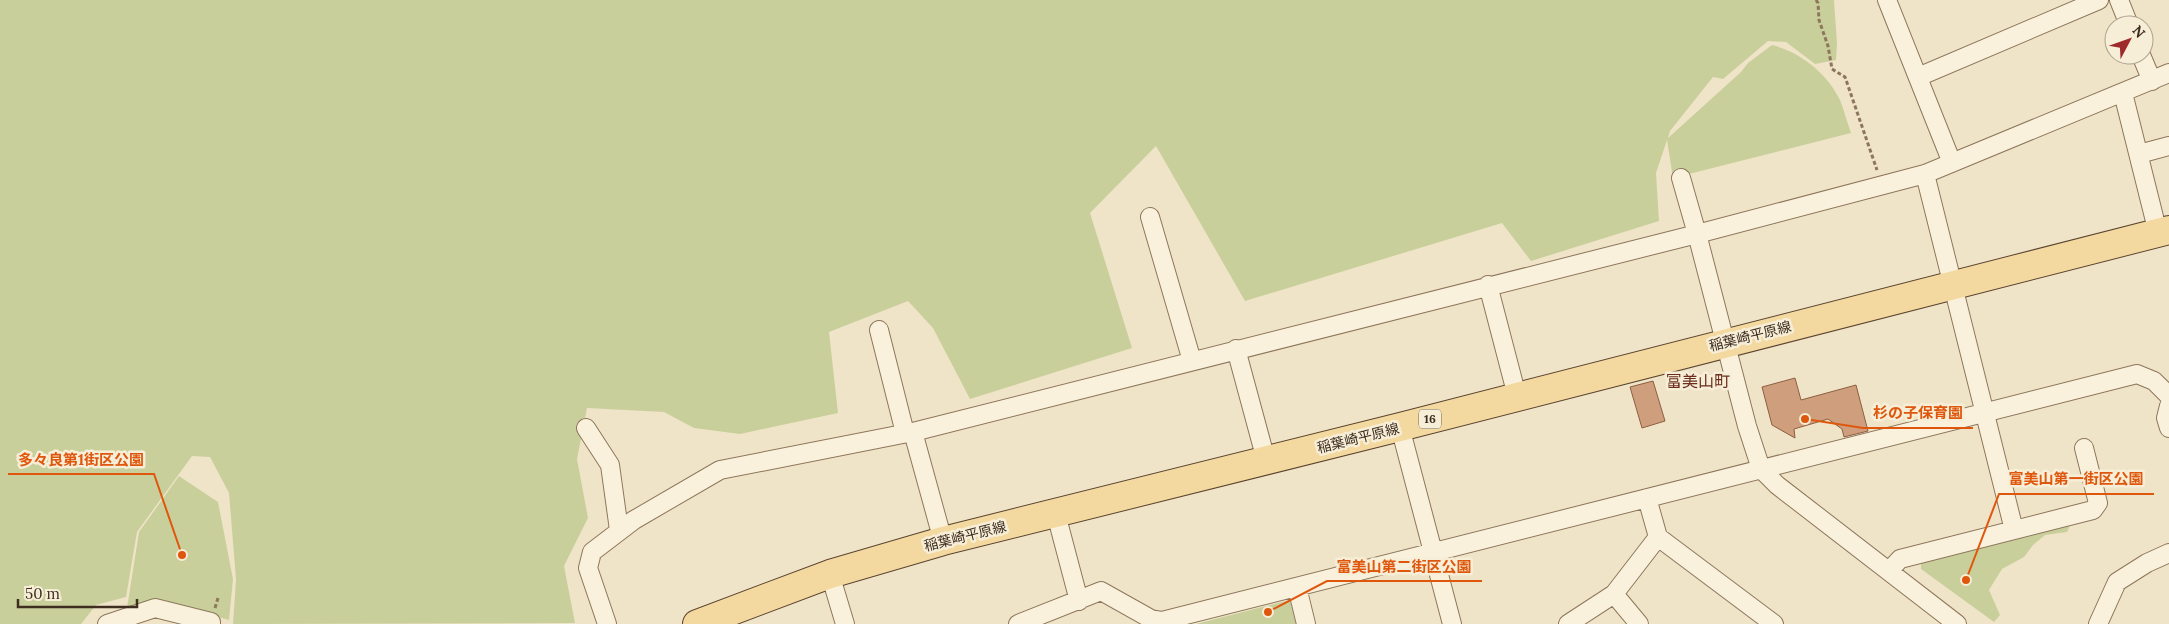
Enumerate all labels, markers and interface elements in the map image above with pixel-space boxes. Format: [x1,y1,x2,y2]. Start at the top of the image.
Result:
north arrow [2104,15,2154,65]
text: N [2128,21,2149,42]
street label: 稲葉崎平原線 [1707,317,1793,355]
district label: 富美山町 [1666,371,1730,391]
callout: 杉の子保育園 [1863,398,1973,428]
text: 杉の子保育園 [1873,403,1963,422]
road number: 16 [1419,409,1441,428]
street label: 稲葉崎平原線 [1315,419,1401,457]
callout: 多々良第1街区公園 [8,444,154,474]
text: 多々良第1街区公園 [18,450,144,469]
callout: 富美山第一街区公園 [1999,464,2154,494]
text: 富美山第一街区公園 [2008,469,2144,488]
street label: 稲葉崎平原線 [922,517,1008,555]
callout: 富美山第二街区公園 [1327,551,1482,581]
text: 富美山第二街区公園 [1336,557,1472,576]
scale bar [18,576,136,608]
text: 50 m [25,584,60,603]

